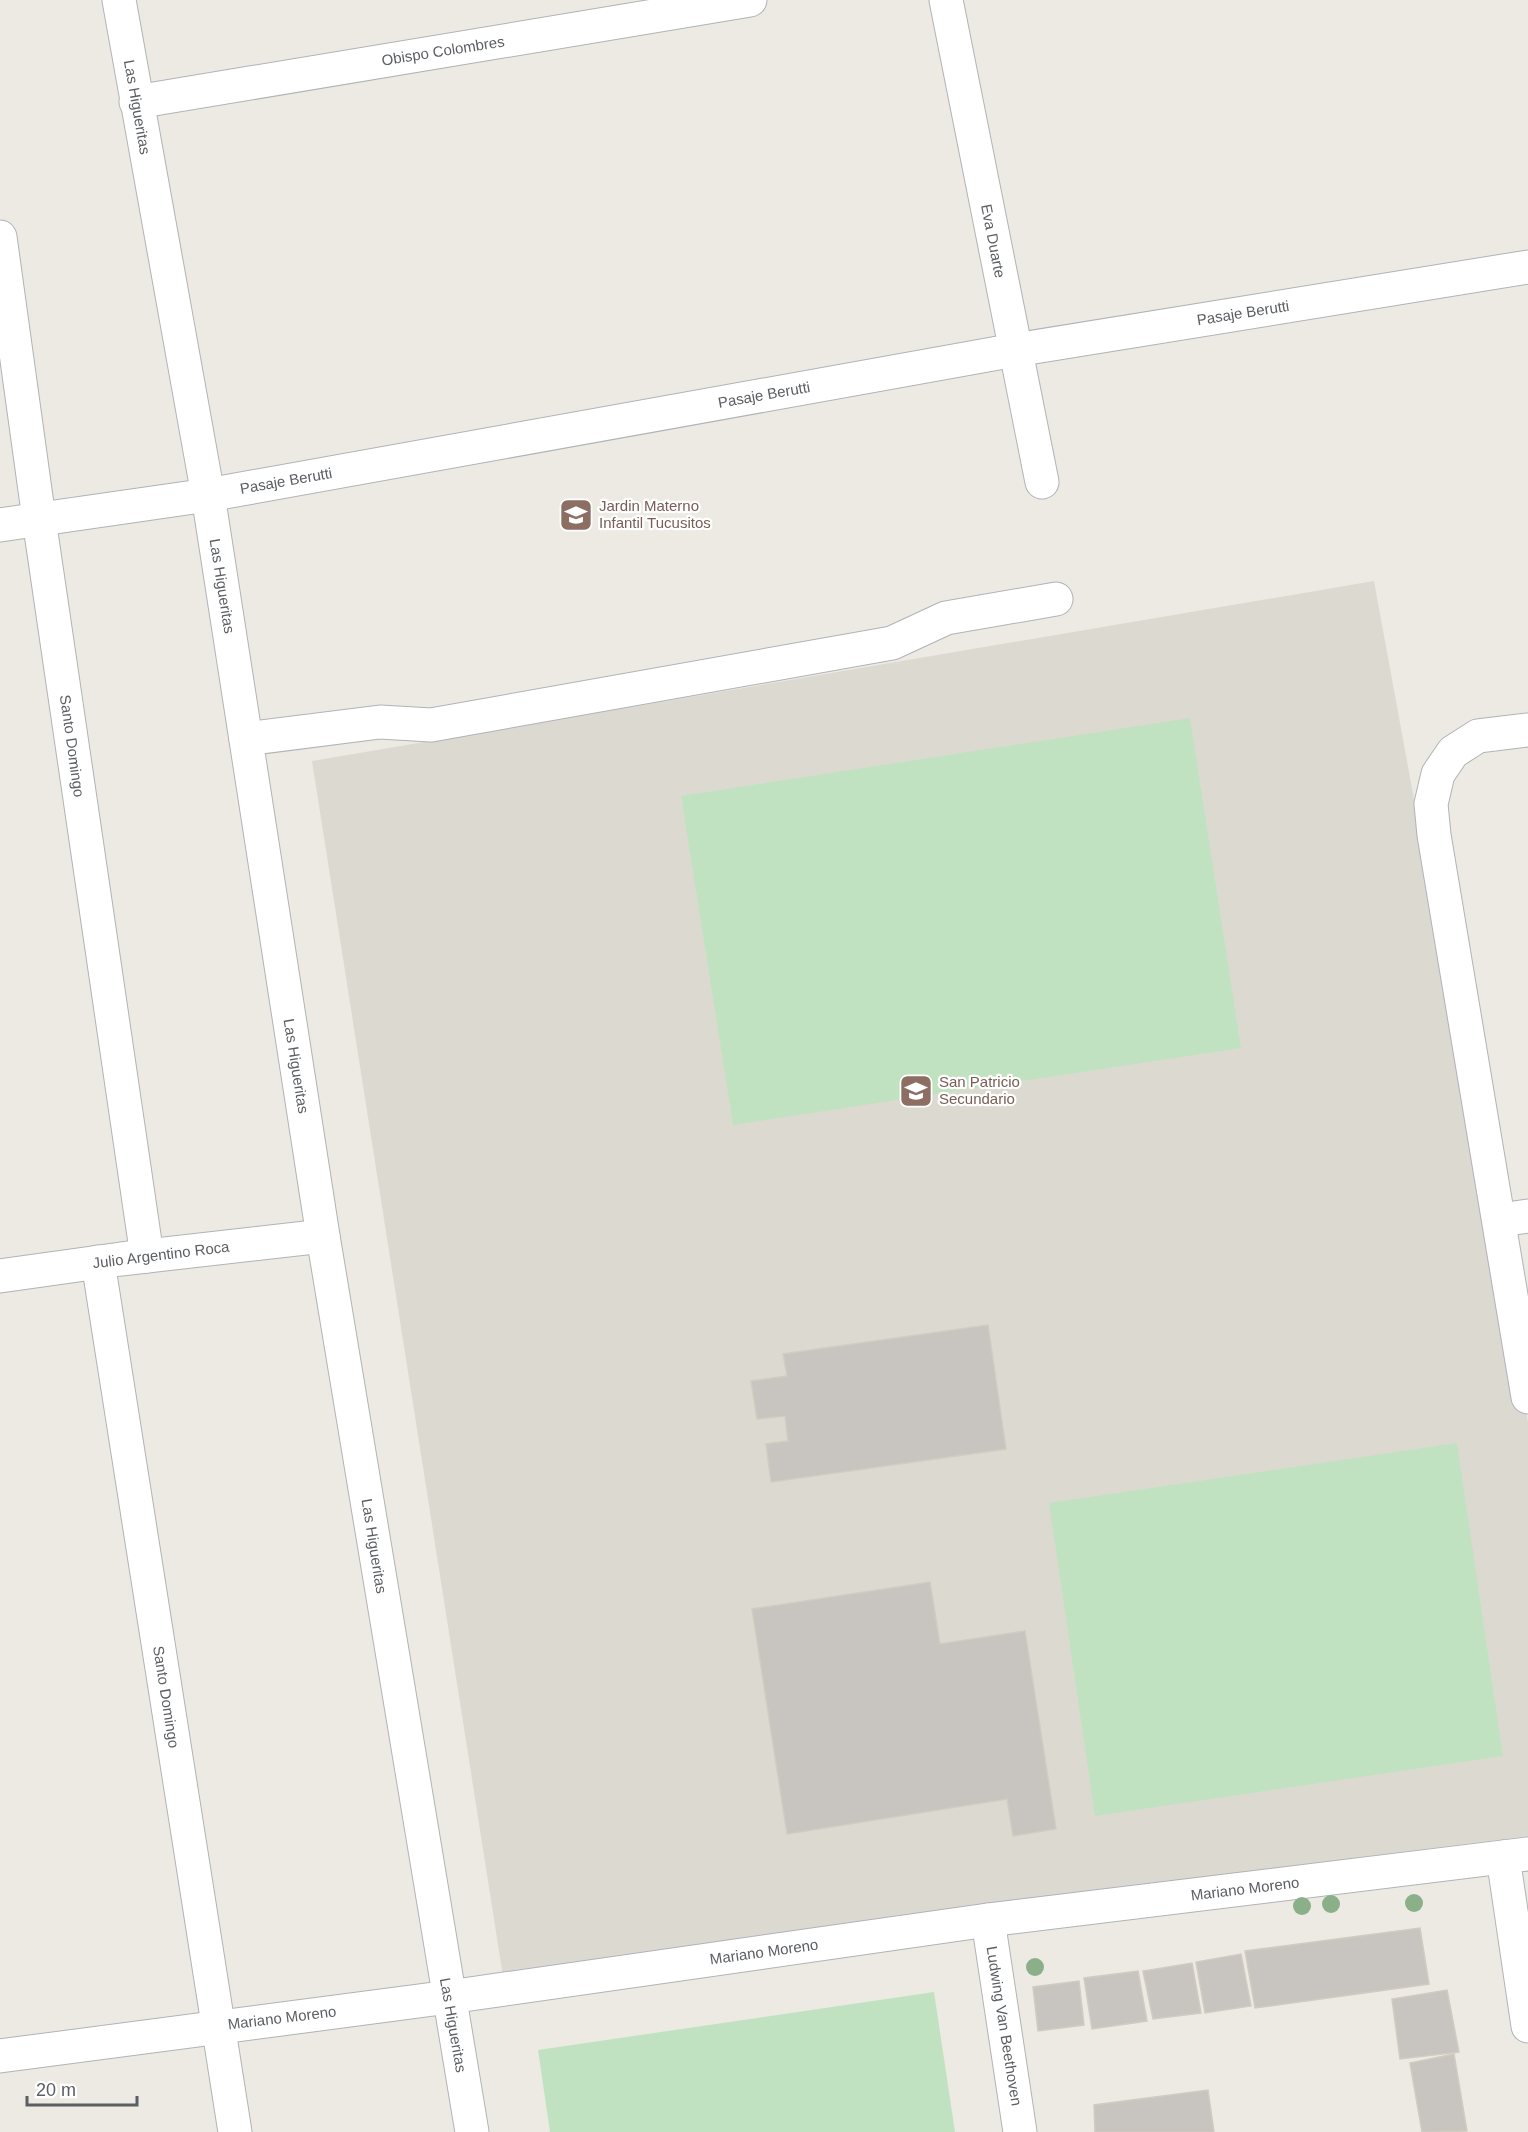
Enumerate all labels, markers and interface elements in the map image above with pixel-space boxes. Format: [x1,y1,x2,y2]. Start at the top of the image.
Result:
street label: Obispo Colombres [380,32,506,69]
street label: Las Higueritas [121,58,154,156]
street label: Eva Duarte [978,202,1009,279]
street label: Pasaje Berutti [1195,297,1290,328]
street label: Pasaje Berutti [716,378,811,411]
street label: Pasaje Berutti [238,464,333,497]
school or university icon: Jardin Materno Infantil Tucusitos [558,497,594,533]
place label: Jardin Materno Infantil Tucusitos [599,497,711,531]
street label: Las Higueritas [207,537,238,635]
street label: Santo Domingo [57,694,88,798]
street label: Las Higueritas [281,1017,312,1115]
school or university icon: San Patricio Secundario [898,1073,934,1109]
place label: San Patricio Secundario [939,1073,1020,1107]
street label: Julio Argentino Roca [92,1238,231,1271]
street label: Las Higueritas [359,1497,390,1595]
street label: Santo Domingo [150,1645,183,1749]
street label: Mariano Moreno [1190,1873,1300,1904]
street label: Mariano Moreno [709,1935,819,1968]
street label: Ludwing Van Beethoven [983,1945,1026,2107]
street label: Las Higueritas [437,1976,470,2074]
street label: Mariano Moreno [227,2002,337,2033]
scale bar [27,2069,136,2107]
text: 20 m [36,2080,76,2100]

